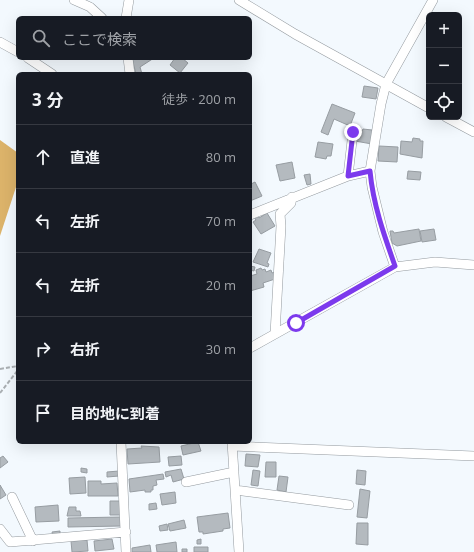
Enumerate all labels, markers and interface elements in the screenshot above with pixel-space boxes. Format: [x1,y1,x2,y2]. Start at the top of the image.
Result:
map controls [426,12,462,120]
button: + [426,12,462,48]
search box [16,16,252,60]
icon: search [30,27,52,49]
text: ここで検索 [62,29,137,49]
button: − [426,48,462,84]
button: locate [426,84,462,120]
text: 3 分 [32,88,63,111]
text: 徒歩 · 200 m [162,90,236,108]
route end [344,123,362,141]
icon: ahead [32,146,54,168]
text: 直進 [70,147,100,167]
text: 80 m [206,148,236,166]
icon: left [32,210,54,232]
text: 左折 [70,211,100,231]
text: 70 m [206,212,236,230]
icon: left [32,274,54,296]
text: 左折 [70,275,100,295]
text: 20 m [206,276,236,294]
route start [287,314,305,332]
icon: right [32,338,54,360]
text: 右折 [70,339,100,359]
text: 30 m [206,340,236,358]
icon: arrive [32,402,54,424]
text: 目的地に到着 [70,403,160,423]

